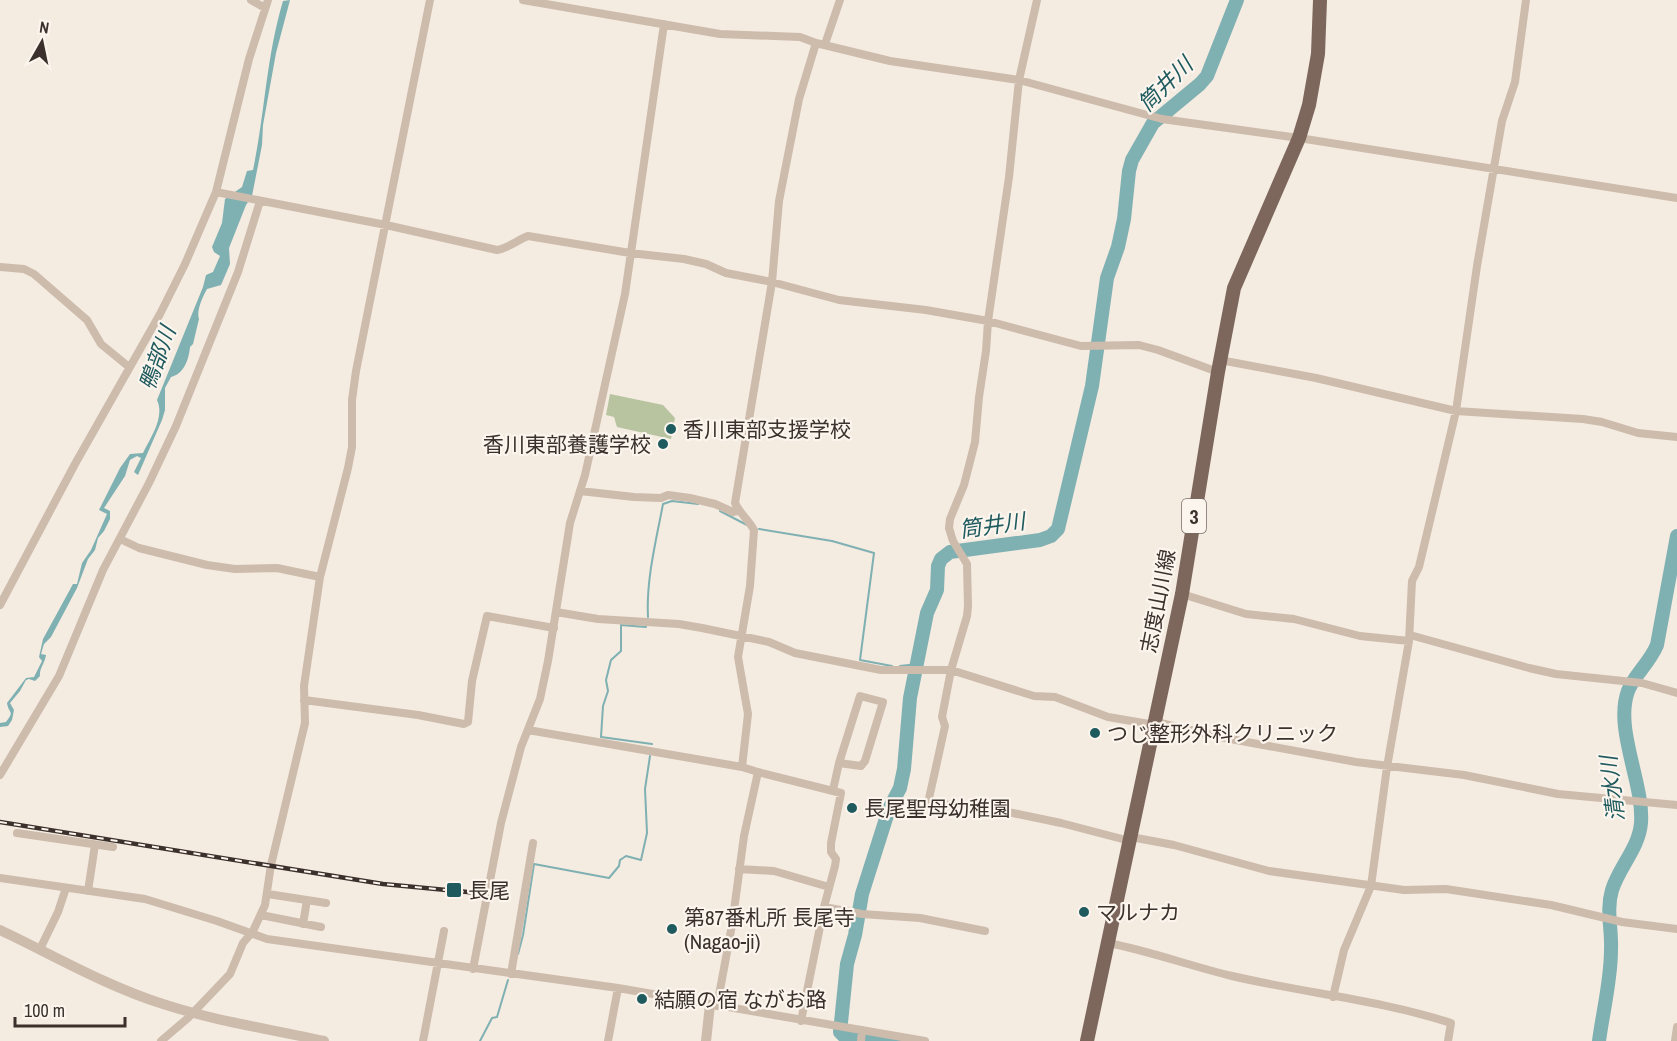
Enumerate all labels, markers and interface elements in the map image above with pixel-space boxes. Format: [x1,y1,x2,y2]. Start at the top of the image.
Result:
north arrow [12,12,72,72]
text: N [38,16,51,39]
water label: 筒井川 [1131,49,1200,118]
water label: 鴨部川 [132,320,183,394]
place label: 香川東部支援学校 [683,415,851,444]
marker: 香川東部支援学校 [664,422,678,436]
place label: 香川東部養護学校 [483,430,651,459]
marker: 香川東部養護学校 [656,437,670,451]
road number: 3 [1182,499,1206,533]
water label: 筒井川 [957,505,1029,544]
street label: 志度山川線 [1134,547,1182,655]
place label: つじ整形外科クリニック [1107,719,1338,748]
marker: つじ整形外科クリニック [1088,726,1102,740]
water label: 清水川 [1593,752,1631,824]
place label: 長尾聖母幼稚園 [864,794,1011,823]
marker: 長尾聖母幼稚園 [845,801,859,815]
place label: 長尾 [468,876,510,905]
marker: 長尾 [445,881,463,899]
place label: マルナカ [1096,898,1180,927]
place label: 第87番札所 長尾寺 (Nagao-ji) [684,903,855,956]
marker: マルナカ [1077,905,1091,919]
marker: 第87番札所 長尾寺 (Nagao-ji) [665,922,679,936]
place label: 結願の宿 ながお路 [654,985,827,1014]
scale bar [15,990,124,1028]
marker: 結願の宿 ながお路 [635,992,649,1006]
text: 100 m [24,998,65,1023]

